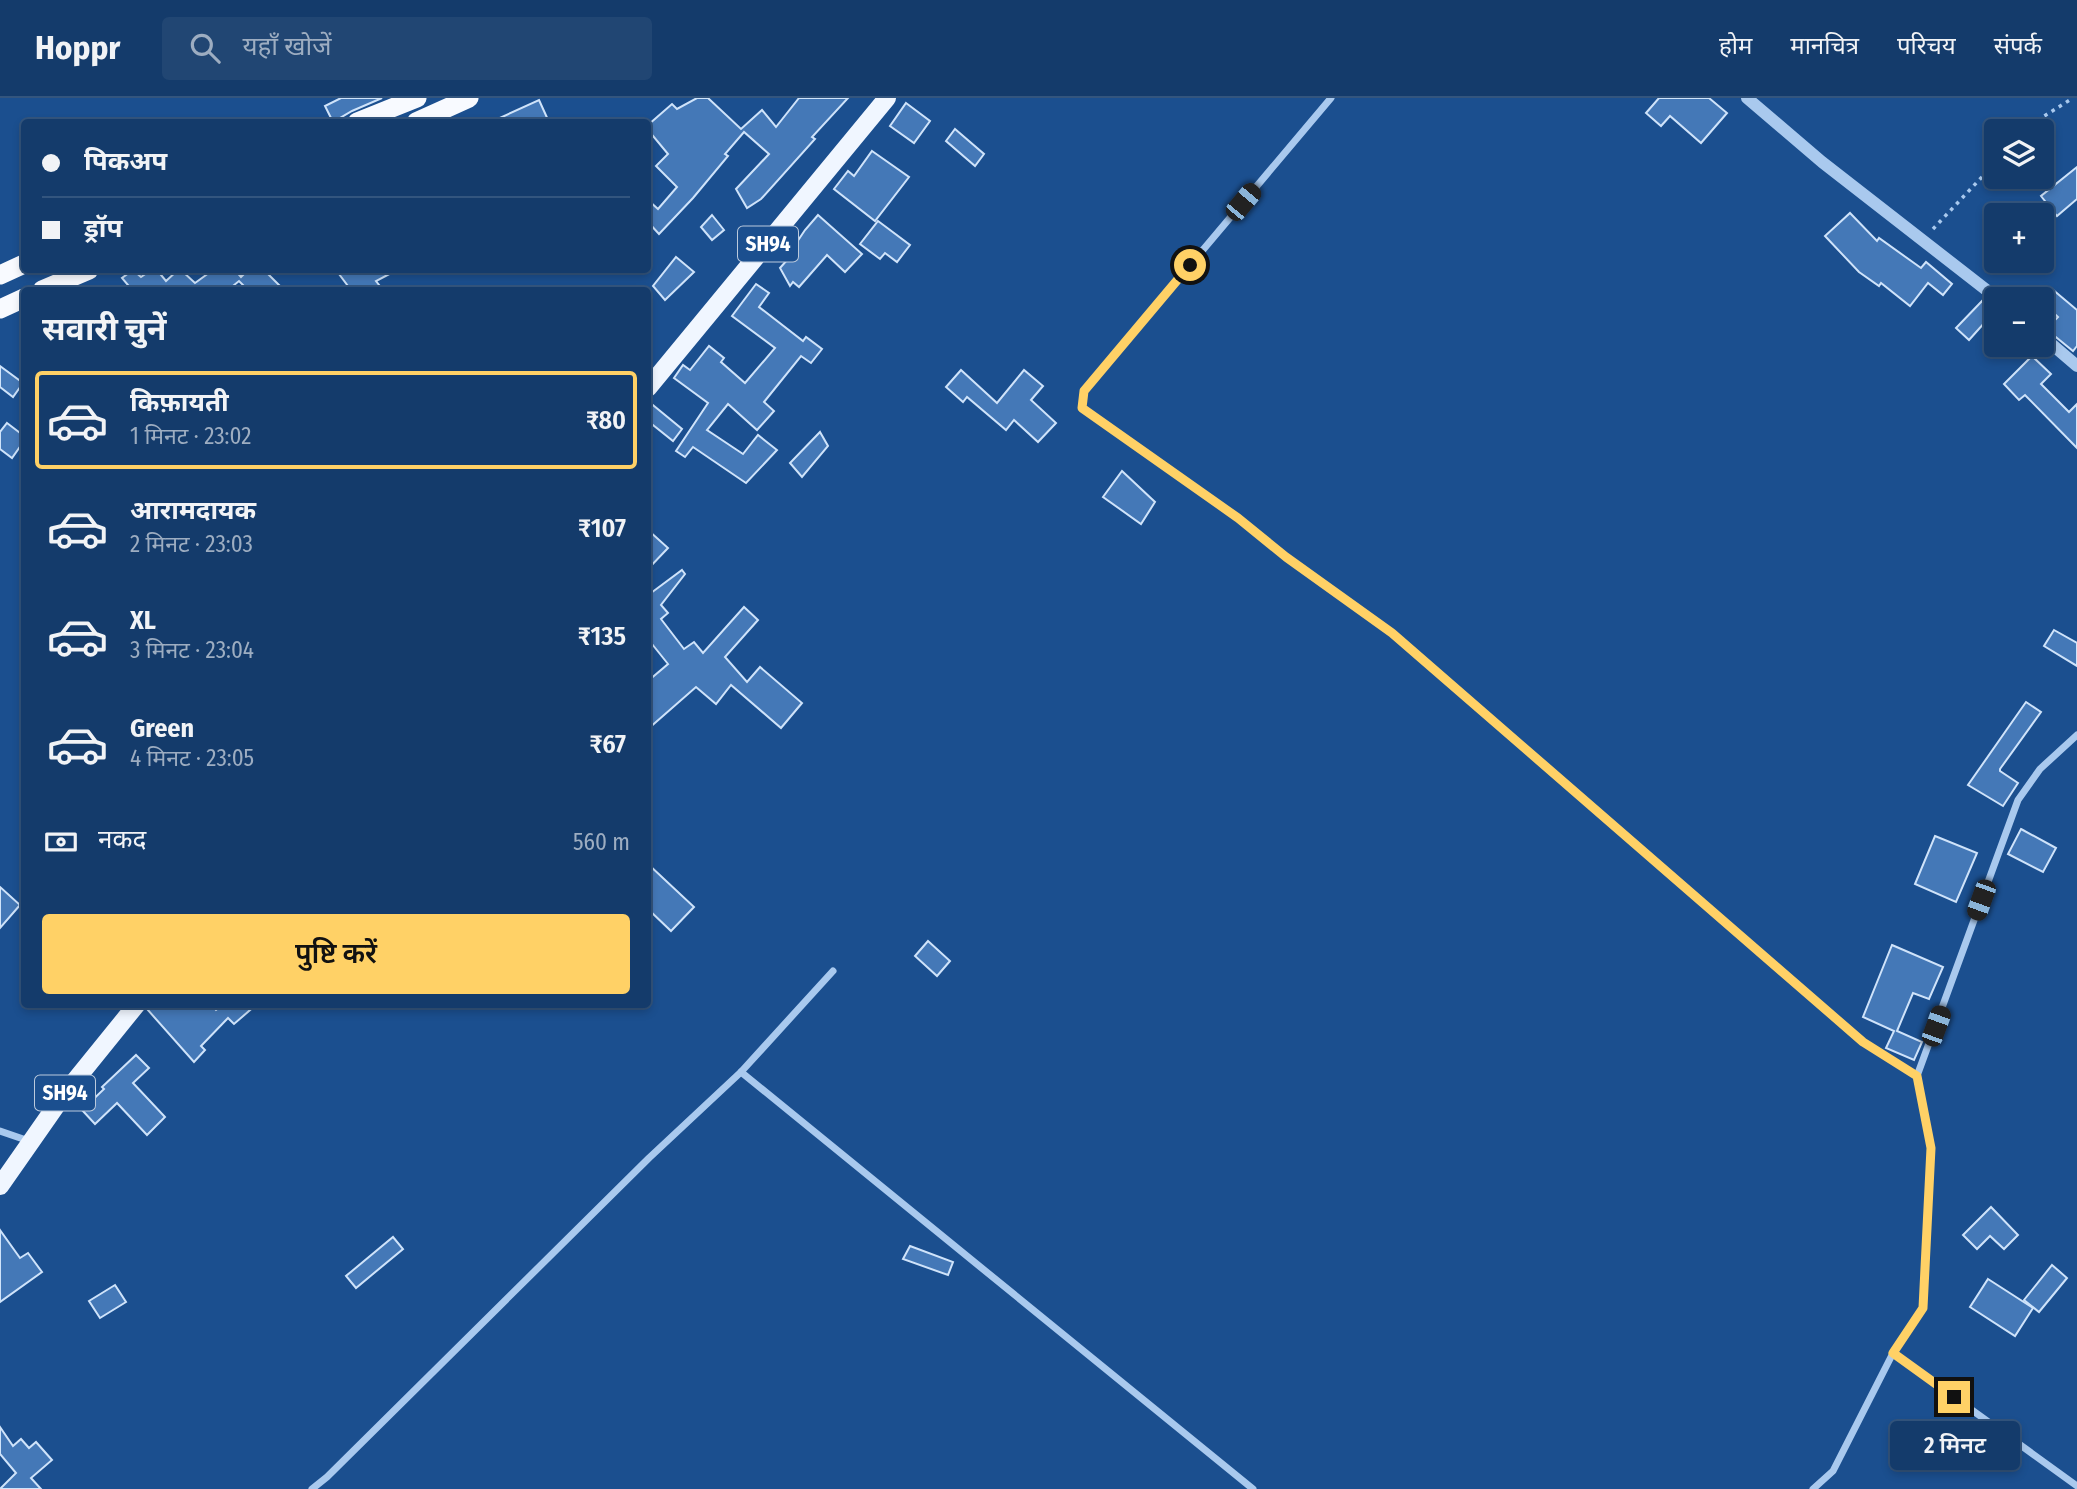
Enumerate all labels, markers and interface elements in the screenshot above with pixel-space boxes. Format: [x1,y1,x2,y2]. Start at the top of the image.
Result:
search box [162,17,652,80]
text: Hoppr [35,28,120,68]
icon: search [186,29,224,67]
text: यहाँ खोजें [242,31,331,62]
text: होम [1719,32,1752,60]
text: मानचित्र [1790,32,1859,60]
text: परिचय [1897,32,1956,60]
text: संपर्क [1994,32,2042,60]
map controls [1984,119,2054,357]
button: layers [1984,119,2054,189]
text: पिकअप [84,146,167,177]
car [1222,179,1265,225]
button: + [1984,203,2054,273]
text: ड्रॉप [84,213,122,244]
road number: SH94 [738,226,798,262]
route start [1174,249,1206,281]
button: − [1984,287,2054,357]
text: सवारी चुनें [42,310,166,348]
text: किफ़ायती [130,387,229,418]
icon: car [46,389,109,452]
text: ₹80 [586,405,626,436]
text: 1 मिनट · 23:02 [130,422,251,450]
text: आरामदायक [130,495,256,526]
icon: car [46,497,109,560]
text: ₹107 [578,513,626,544]
text: 2 मिनट · 23:03 [130,530,253,558]
icon: car [46,605,109,668]
text: XL [130,605,156,636]
text: ₹135 [578,621,626,652]
text: 3 मिनट · 23:04 [130,636,254,664]
icon: car [46,713,109,776]
text: Green [130,713,194,744]
text: ₹67 [589,729,626,760]
text: 4 मिनट · 23:05 [130,744,254,772]
icon: cash [42,823,80,861]
text: नकद [98,824,146,855]
text: 560 m [573,828,630,856]
car [1964,877,1999,923]
button: पुष्टि करें [42,914,630,994]
car [1919,1003,1954,1049]
road number: SH94 [35,1076,95,1110]
route end [1938,1381,1970,1413]
callout: 2 मिनट [1889,1422,2019,1470]
text: 2 मिनट [1924,1431,1986,1459]

